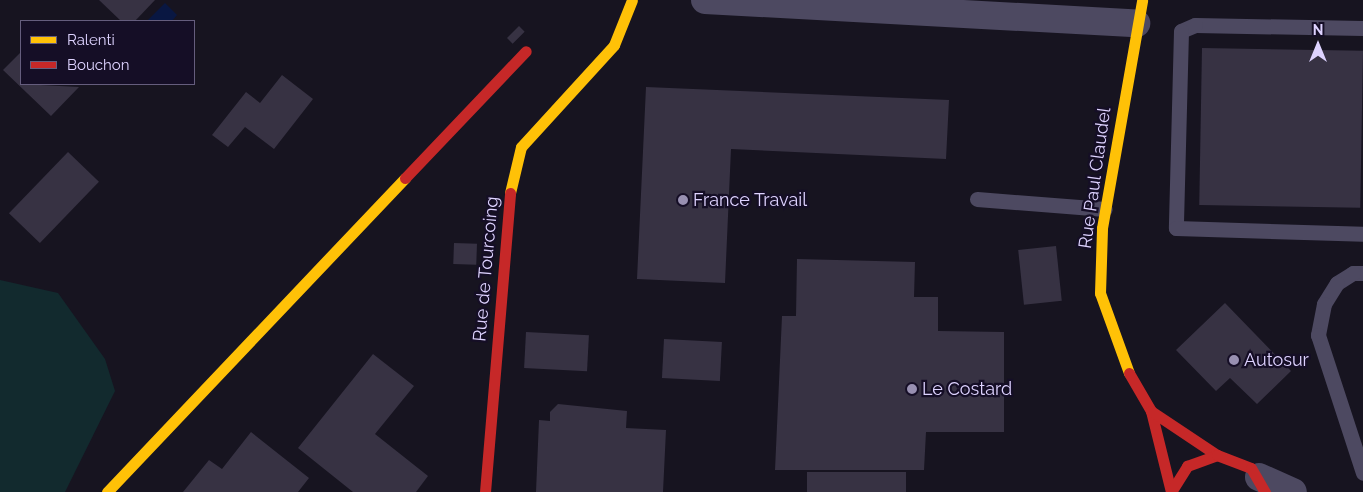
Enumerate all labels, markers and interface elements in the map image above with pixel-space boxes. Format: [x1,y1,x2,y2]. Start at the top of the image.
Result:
legend [20,20,195,85]
north arrow [1293,20,1343,70]
text: N [1313,22,1323,38]
text: Ralenti [67,31,115,49]
text: Bouchon [67,56,129,74]
street label: Rue Paul Claudel [1074,106,1116,250]
place label: France Travail [693,189,808,211]
marker: France Travail [677,194,689,206]
street label: Rue de Tourcoing [469,195,503,343]
place label: Autosur [1244,349,1309,371]
marker: Autosur [1228,354,1240,366]
place label: Le Costard [922,378,1012,400]
marker: Le Costard [906,383,918,395]

